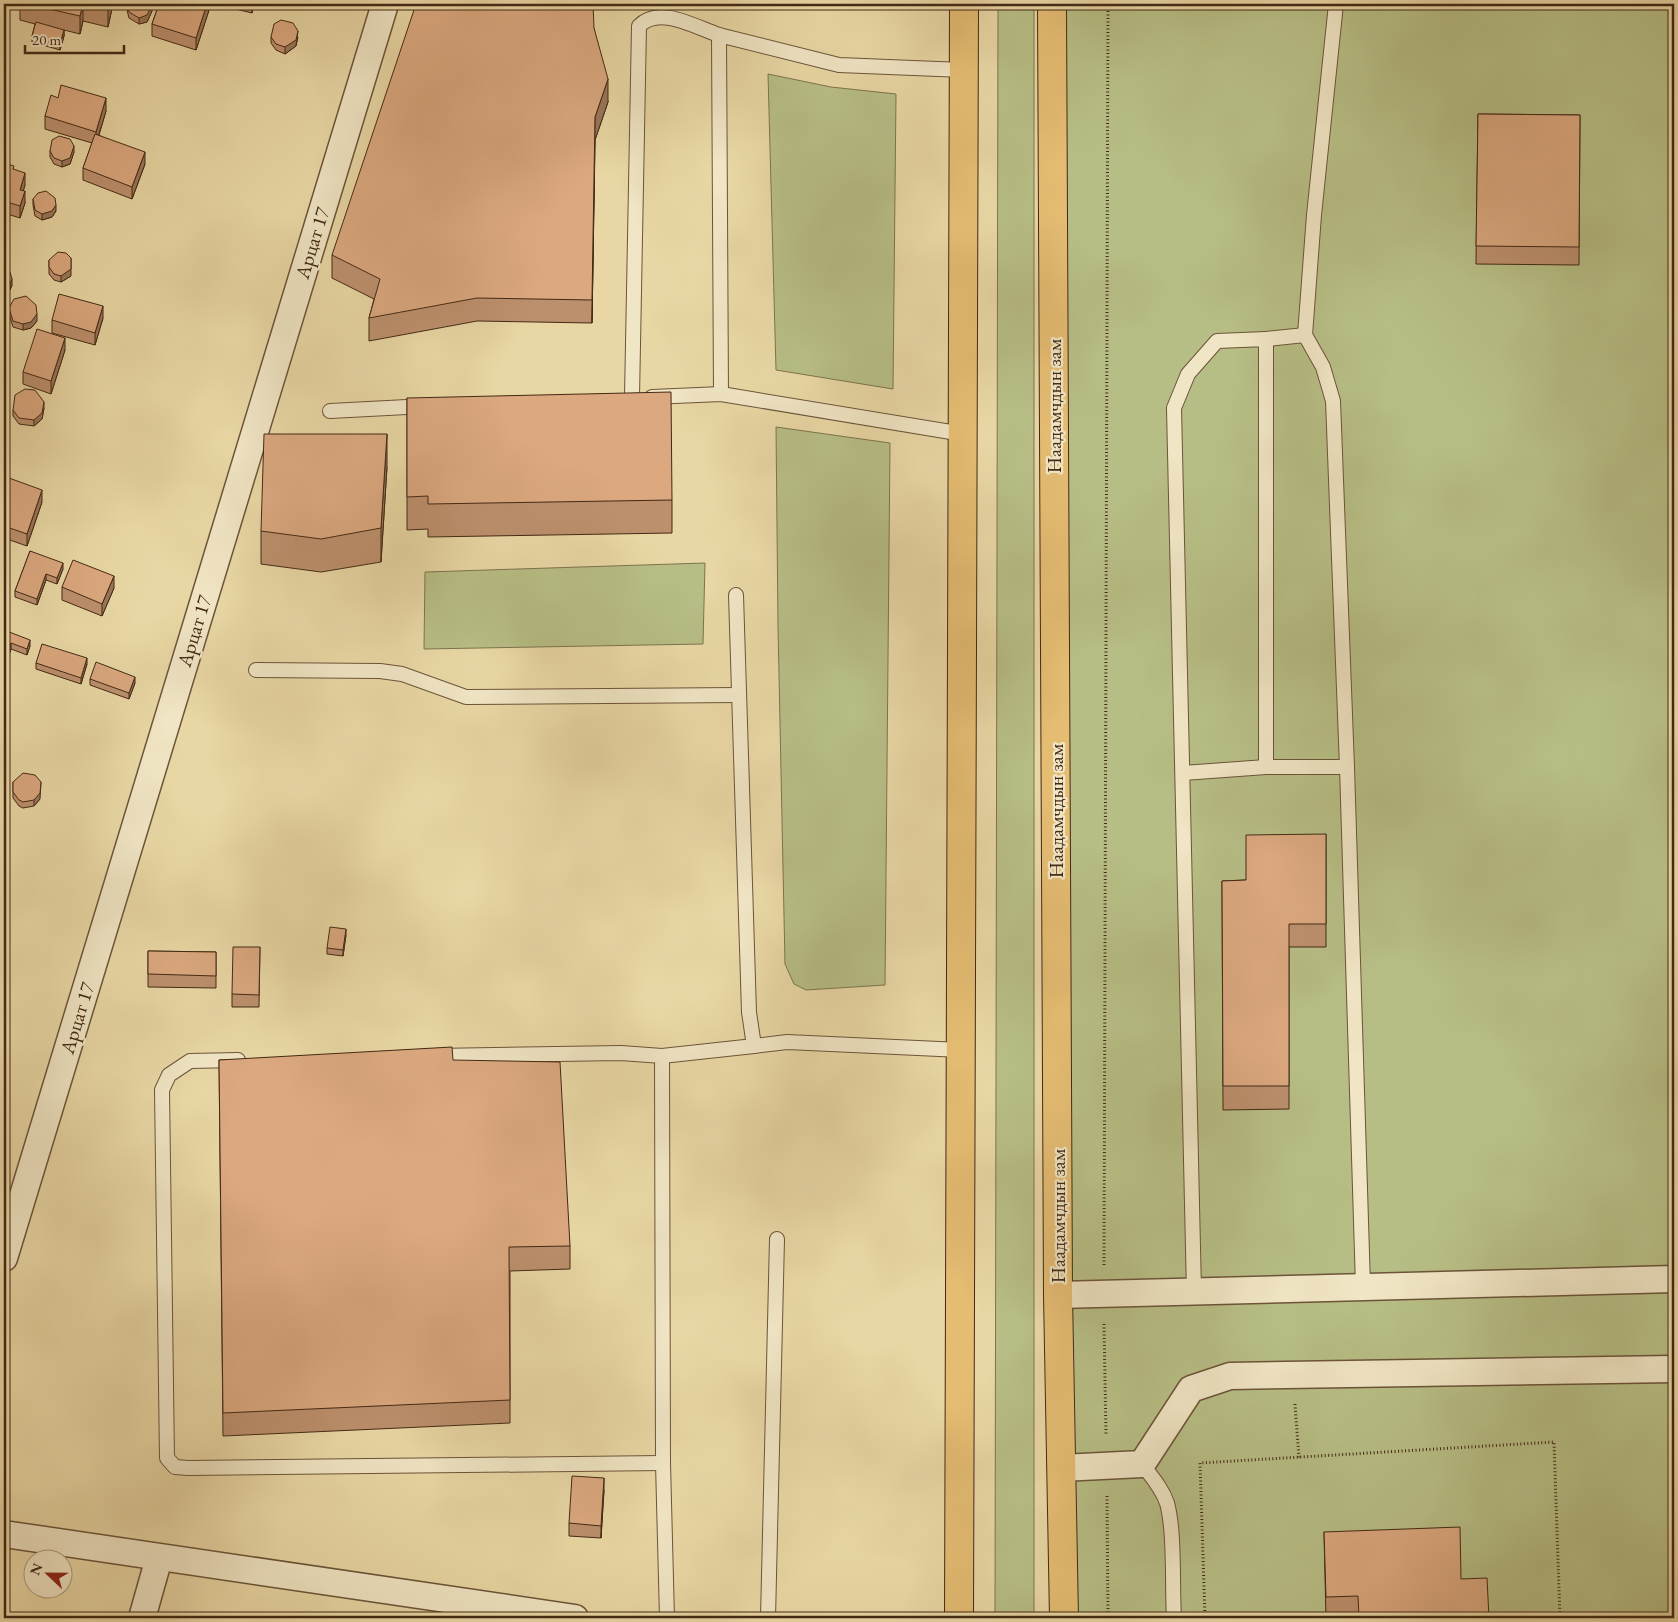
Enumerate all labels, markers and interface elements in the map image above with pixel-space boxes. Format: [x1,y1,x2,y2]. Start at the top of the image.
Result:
scale bar [25,22,124,54]
text: 20 m [32,30,61,49]
street label: Арцат 17 [288,203,335,283]
street label: Наадамчдын зам [1041,338,1067,473]
street label: Арцат 17 [170,591,217,671]
street label: Наадамчдын зам [1043,743,1069,878]
street label: Арцат 17 [53,978,100,1058]
street label: Наадамчдын зам [1045,1148,1071,1283]
north arrow [22,1550,72,1600]
text: N [25,1560,47,1578]

